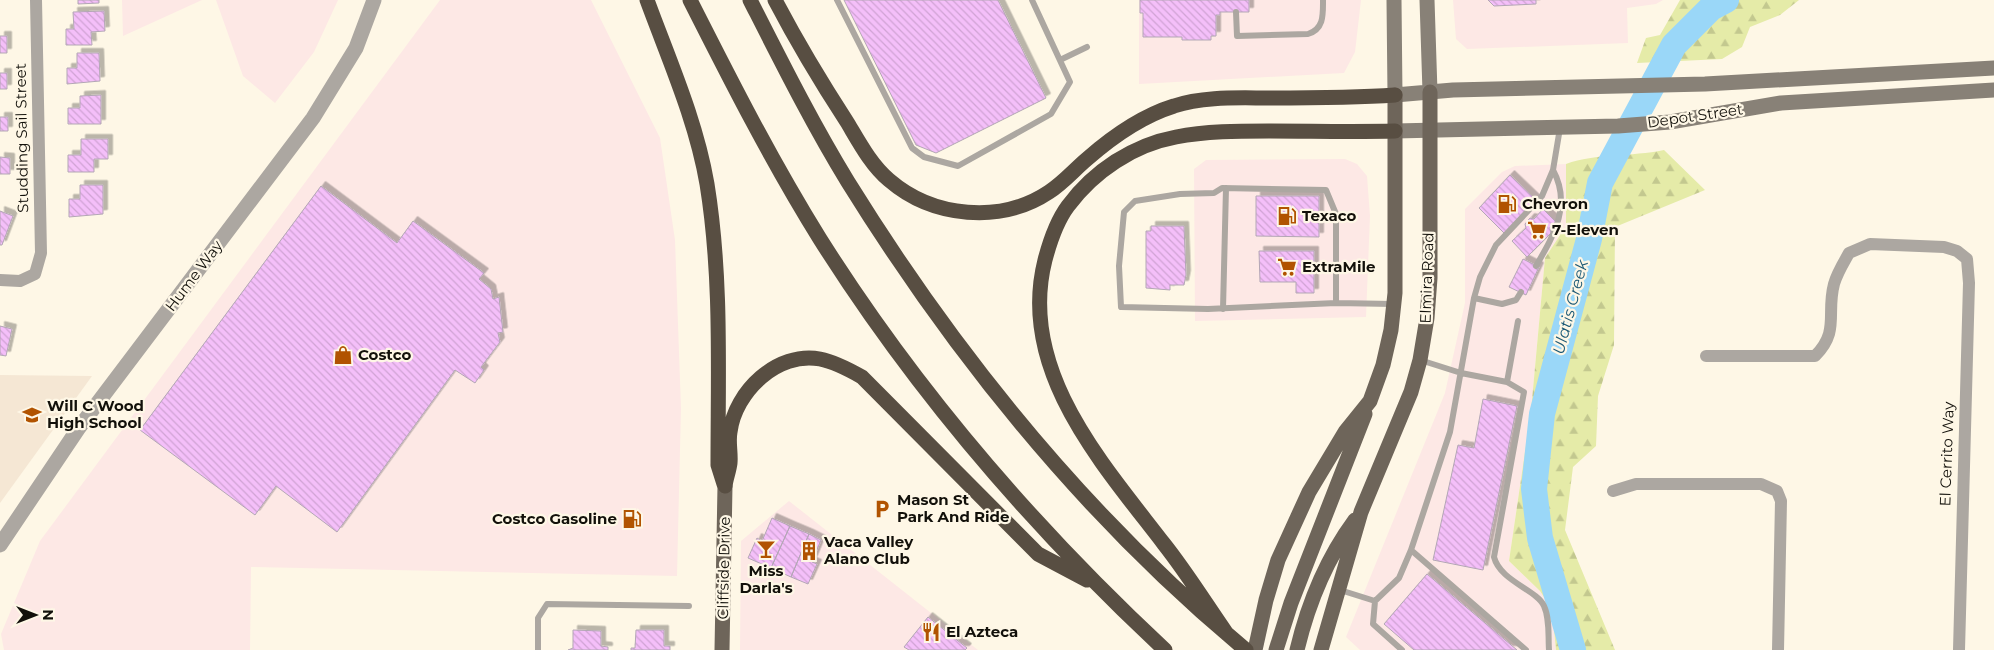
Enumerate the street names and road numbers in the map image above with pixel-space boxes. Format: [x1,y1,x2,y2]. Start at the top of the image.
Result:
street label: Studding Sail Street [11,63,32,213]
street label: Depot Street [1646,99,1744,132]
street label: Elmira Road [1415,232,1438,324]
street label: Hume Way [161,236,227,315]
street label: El Cerrito Way [1935,400,1958,507]
street label: Cliffside Drive [713,516,734,620]

